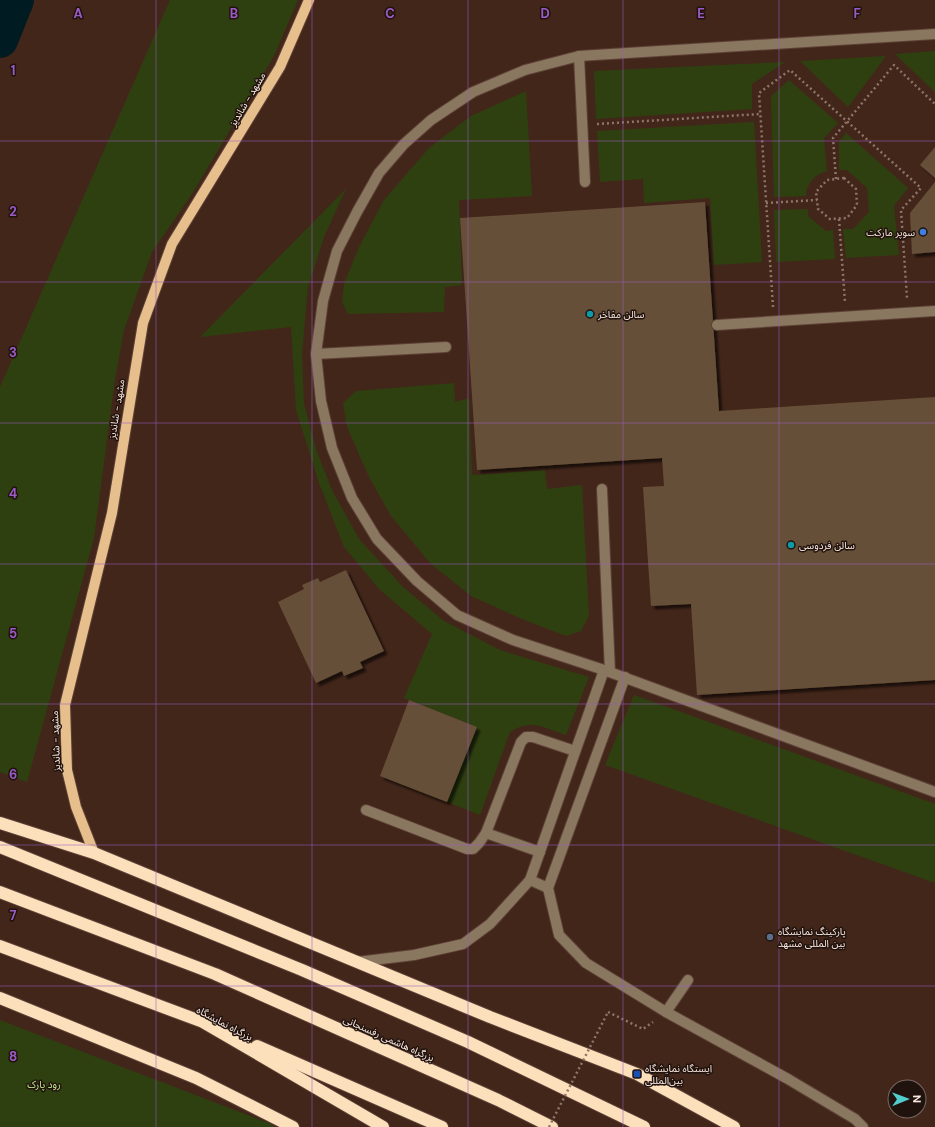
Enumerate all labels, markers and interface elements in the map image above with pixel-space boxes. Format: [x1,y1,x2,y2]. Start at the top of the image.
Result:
text: A [73,5,83,22]
text: B [230,5,238,22]
text: C [385,5,395,22]
text: D [540,5,550,22]
text: E [697,5,705,22]
text: F [853,5,861,22]
text: 1 [11,62,15,79]
street label: مشهد - شاندیز [226,70,269,129]
text: 2 [9,203,17,220]
place label: سوپر مارکت [866,226,915,239]
marker: سوپر مارکت [918,227,928,237]
place label: سالن مفاخر [597,308,644,321]
marker: سالن مفاخر [585,309,595,319]
text: 3 [9,344,17,361]
street label: مشهد - شاندیز [105,378,128,441]
text: 4 [9,485,17,502]
place label: سالن فردوسی [799,539,855,552]
marker: سالن فردوسی [786,540,796,550]
text: 5 [9,625,17,642]
street label: مشهد - شاندیز [48,710,63,772]
text: 6 [9,766,17,783]
text: 7 [10,907,17,924]
place label: پارکینگ نمایشگاه بین المللی مشهد [778,925,846,950]
marker: پارکینگ نمایشگاه بین المللی مشهد [765,932,775,942]
street label: بزرگراه نمایشگاه [194,1003,255,1044]
street label: بزرگراه هاشمی رفسنجانی [341,1013,437,1064]
text: 8 [9,1048,17,1065]
place label: ایستگاه نمایشگاه بین‌المللی [645,1062,712,1087]
marker: ایستگاه نمایشگاه بین‌المللی [632,1069,642,1079]
park label: رود پارک [27,1078,61,1091]
north arrow [887,1079,927,1119]
text: N [910,1095,924,1103]

